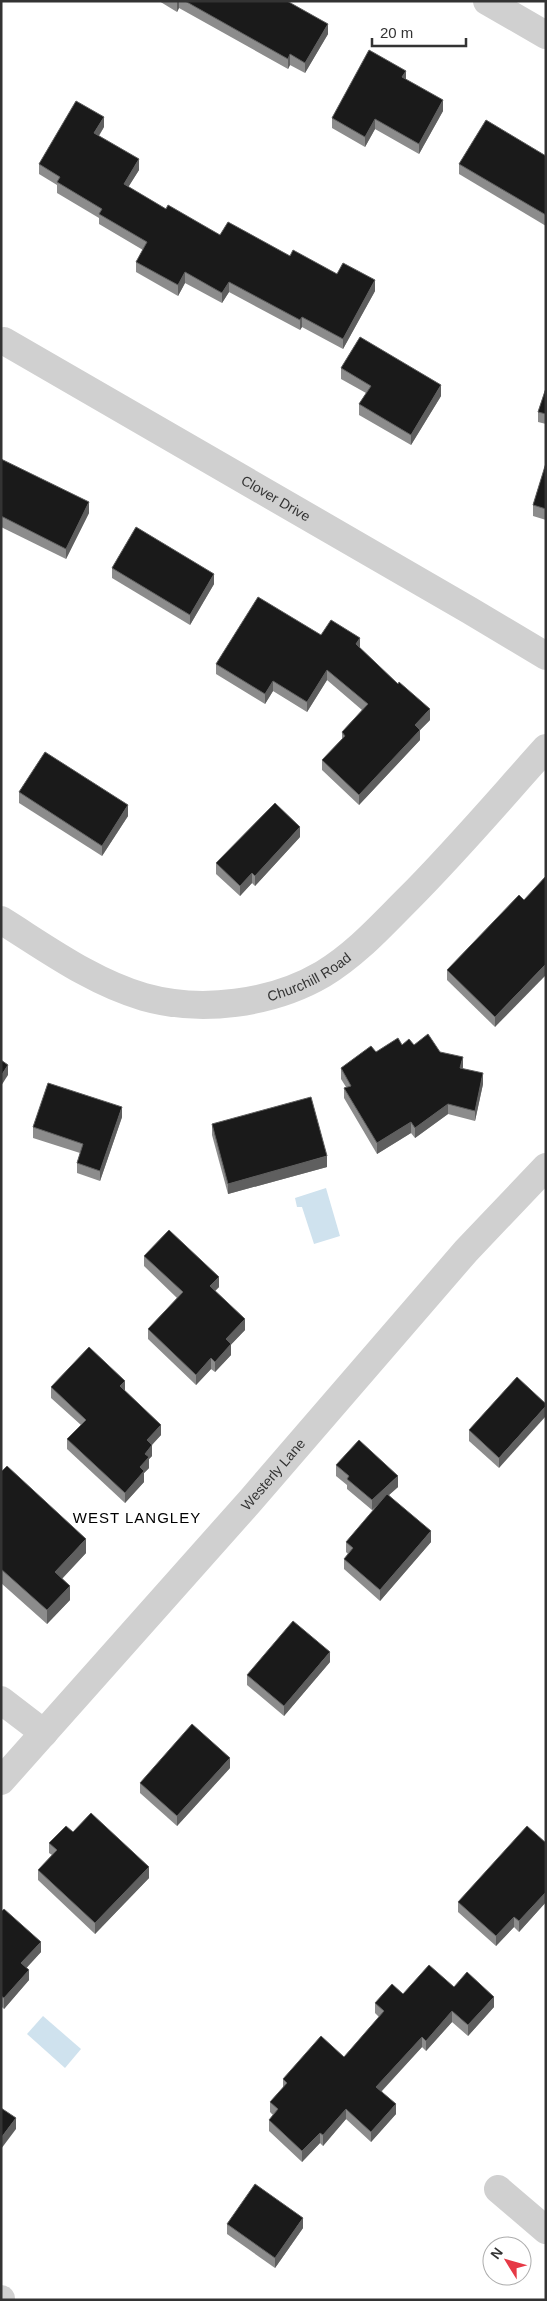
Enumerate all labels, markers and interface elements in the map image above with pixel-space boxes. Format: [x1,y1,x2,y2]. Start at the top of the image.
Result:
scale bar [372,15,466,47]
text: 20 m [380,24,413,41]
street label: Clover Drive [238,472,313,525]
street label: Churchill Road [266,949,354,1004]
street label: Westerly Lane [238,1435,309,1513]
district label: WEST LANGLEY [73,1509,201,1526]
north arrow [482,2236,532,2286]
text: N [487,2244,506,2262]

